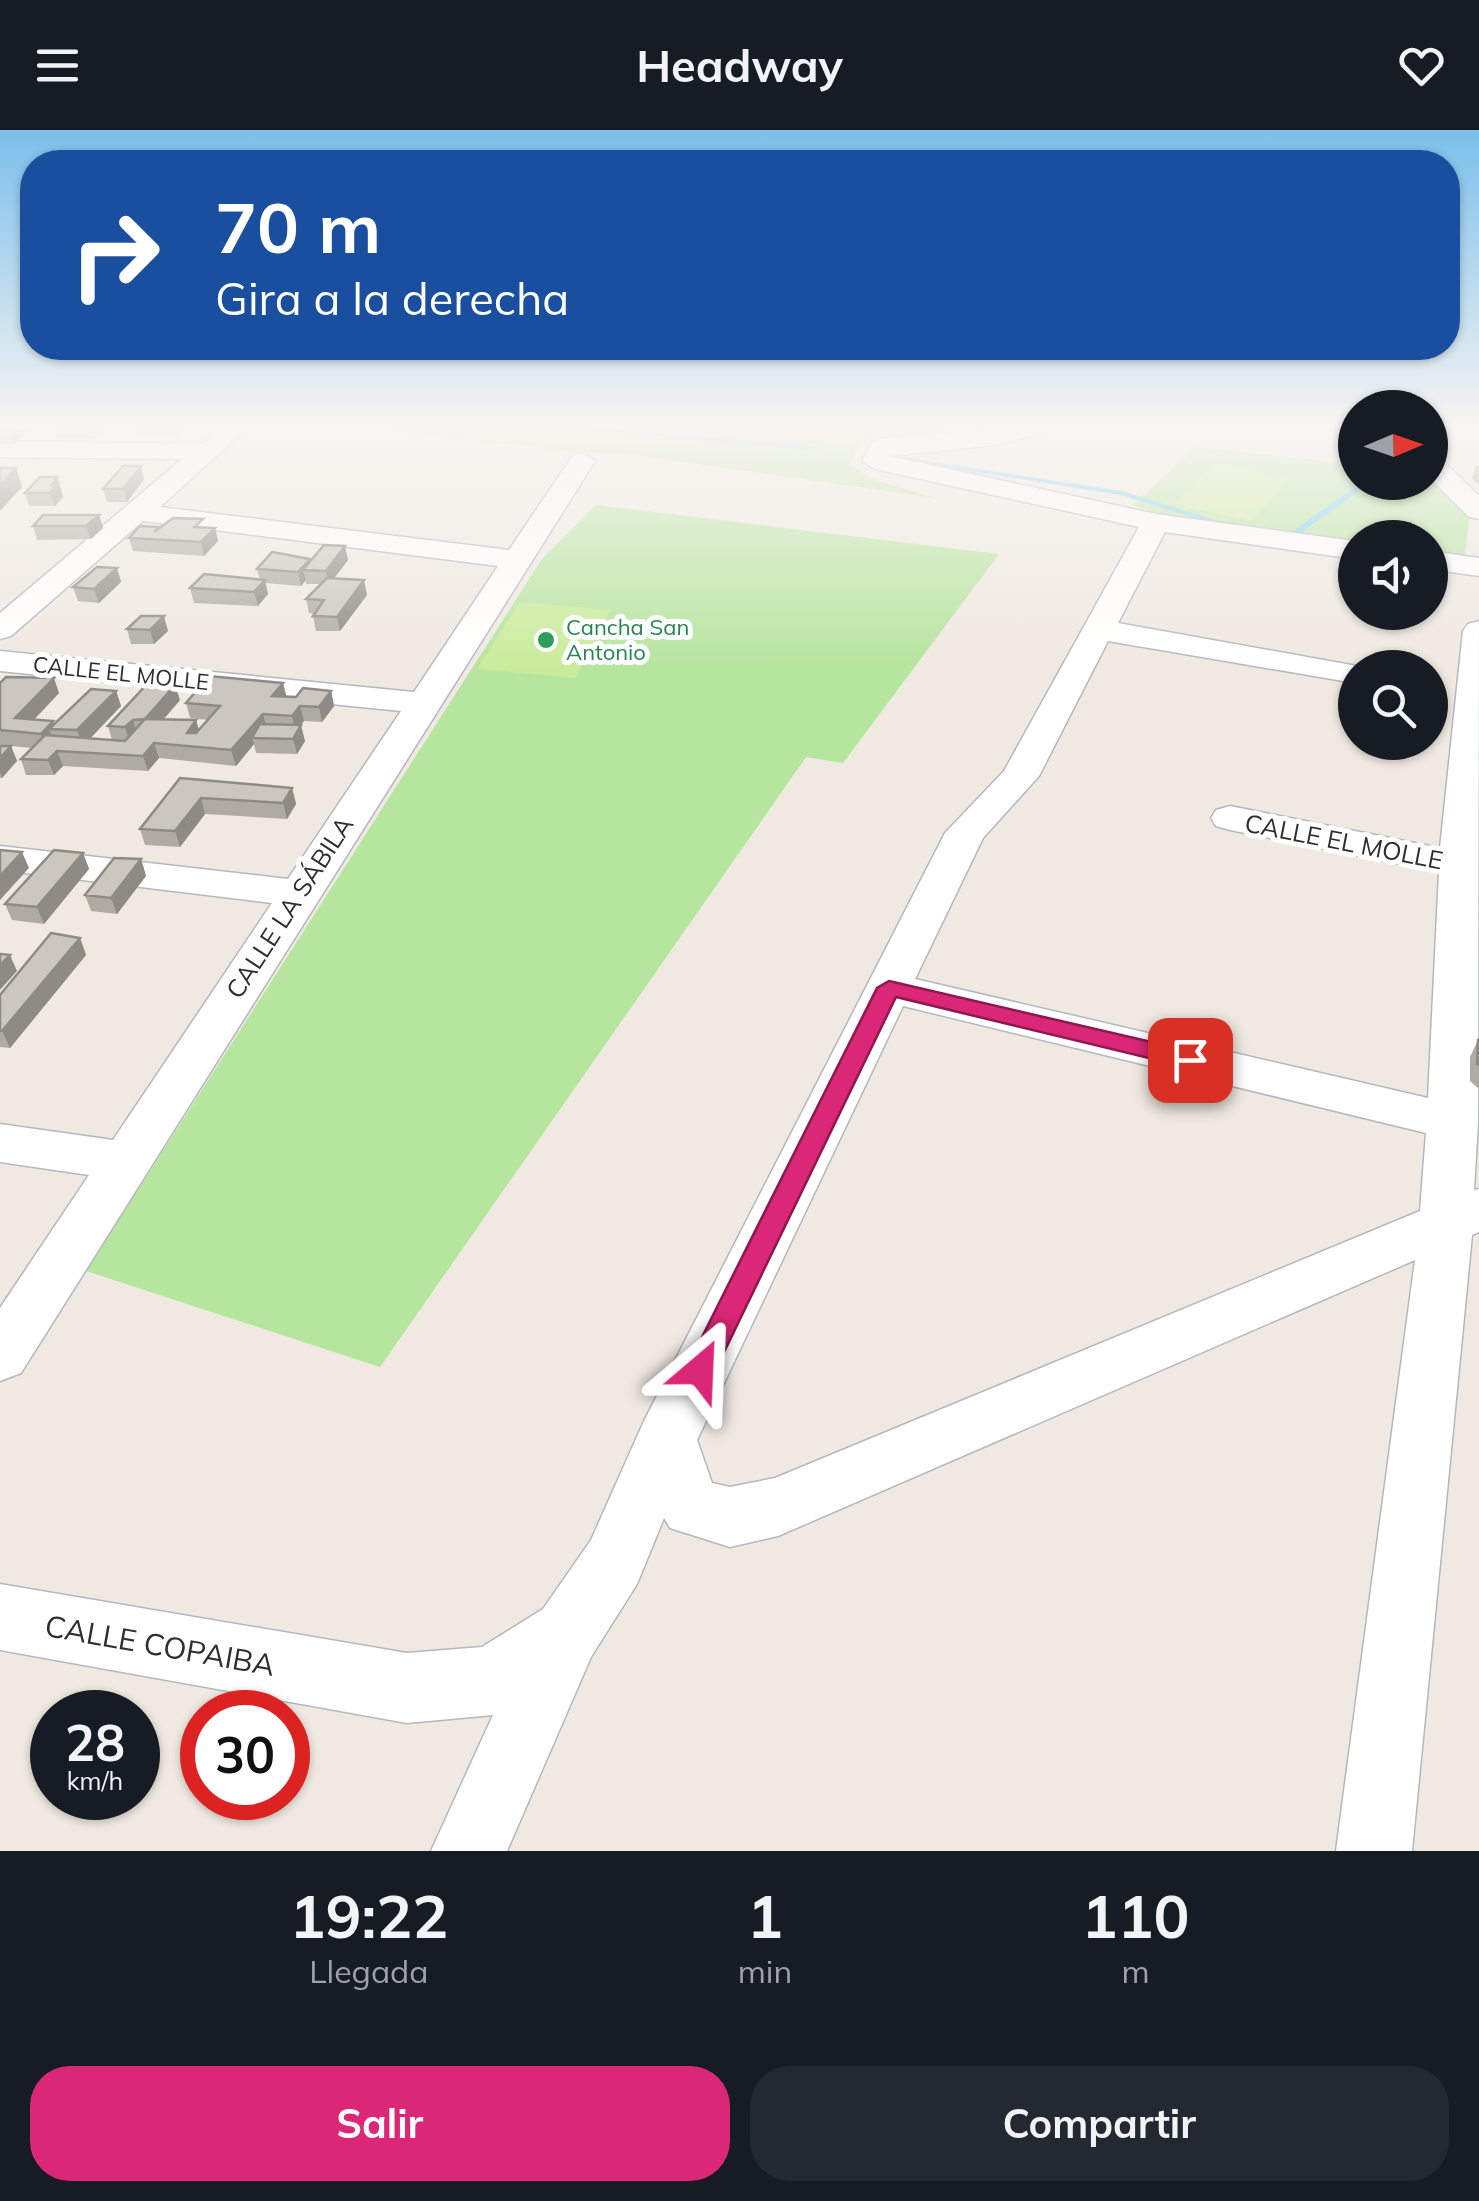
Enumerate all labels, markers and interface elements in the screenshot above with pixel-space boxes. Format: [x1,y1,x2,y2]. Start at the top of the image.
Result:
text: Headway [636,37,843,93]
icon: menu [30,38,85,93]
icon: heart [1394,38,1449,93]
text: 70 m [215,183,381,271]
icon: right [50,190,180,320]
text: Gira a la derecha [215,270,569,326]
north arrow [1338,390,1448,500]
map controls [1338,390,1448,760]
button: sound [1338,520,1448,630]
place label: Cancha San Antonio [566,613,689,666]
marker: Cancha San Antonio [535,629,557,651]
street label: CALLE EL MOLLE [32,650,210,696]
button: search [1338,650,1448,760]
street label: CALLE EL MOLLE [1242,807,1446,875]
street label: CALLE LA SÁBILA [219,810,359,1004]
pin [1148,1018,1233,1103]
icon: arrive [1163,1033,1218,1088]
position arrow [648,1318,752,1422]
street label: CALLE COPAIBA [42,1606,278,1684]
speed limit sign: 30 [180,1690,310,1820]
text: 28 [65,1711,125,1774]
text: km/h [67,1765,123,1796]
text: 19:22 [289,1878,448,1953]
text: 1 [747,1878,783,1953]
text: 110 [1082,1878,1190,1953]
text: Llegada [309,1951,429,1991]
text: min [738,1951,792,1991]
text: m [1122,1951,1150,1991]
button: Salir [30,2066,730,2181]
button: Compartir [750,2066,1449,2181]

